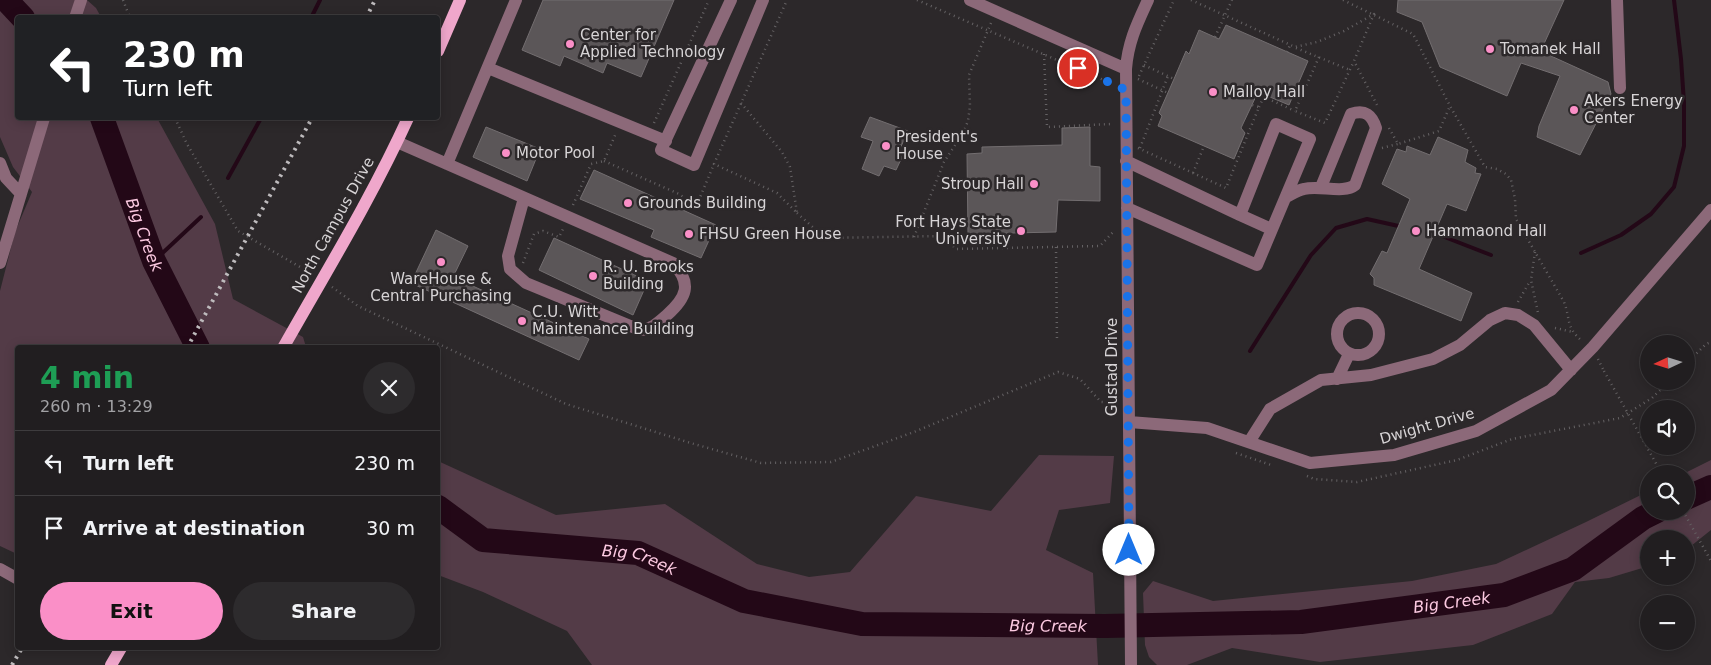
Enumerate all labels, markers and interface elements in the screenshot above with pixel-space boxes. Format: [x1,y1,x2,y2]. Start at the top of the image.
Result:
place label: Center for Applied Technology [580,26,725,61]
icon: left [40,35,105,100]
text: 230 m [123,35,245,75]
marker: Center for Applied Technology [564,38,576,50]
place label: Tomanek Hall [1499,40,1601,58]
marker: Tomanek Hall [1484,43,1496,55]
pin [1057,47,1099,89]
icon: arrive [1064,54,1092,82]
text: Turn left [123,76,212,101]
place label: Malloy Hall [1223,83,1305,101]
marker: Malloy Hall [1207,86,1219,98]
place label: Akers Energy Center [1584,92,1683,127]
marker: Akers Energy Center [1568,104,1580,116]
place label: President's House [896,128,978,163]
marker: President's House [880,140,892,152]
place label: Motor Pool [516,144,595,162]
marker: Motor Pool [500,147,512,159]
street label: North Campus Drive [288,154,378,296]
place label: Stroup Hall [941,175,1024,193]
marker: Stroup Hall [1028,178,1040,190]
place label: Grounds Building [638,194,767,212]
water label: Big Creek [122,195,167,276]
marker: Grounds Building [622,197,634,209]
place label: Fort Hays State University [895,213,1011,248]
place label: Hammaond Hall [1426,222,1547,240]
place label: FHSU Green House [699,225,841,243]
marker: Fort Hays State University [1015,225,1027,237]
marker: Hammaond Hall [1410,225,1422,237]
marker: FHSU Green House [683,228,695,240]
marker: WareHouse & Central Purchasing [435,256,447,268]
place label: R. U. Brooks Building [603,258,694,293]
place label: WareHouse & Central Purchasing [370,270,512,305]
marker: R. U. Brooks Building [587,270,599,282]
place label: C.U. Witt Maintenance Building [532,303,694,338]
marker: C.U. Witt Maintenance Building [516,315,528,327]
street label: Gustad Drive [1103,318,1121,416]
north arrow [1640,335,1695,390]
map controls [1640,335,1695,650]
text: 4 min [40,360,134,395]
button: close [363,362,415,414]
text: 260 m · 13:29 [40,397,153,416]
button: sound [1640,400,1695,455]
street label: Dwight Drive [1378,404,1476,448]
icon: left [40,449,68,477]
text: Turn left [83,452,174,474]
text: 230 m [354,452,415,474]
button: search [1640,465,1695,520]
icon: arrive [40,514,68,542]
text: Arrive at destination [83,517,305,539]
text: 30 m [366,517,415,539]
position arrow [1102,523,1154,575]
button: + [1640,530,1695,585]
water label: Big Creek [601,541,680,579]
button: Exit [40,582,223,640]
button: Share [233,582,415,640]
water label: Big Creek [1412,588,1492,617]
button: − [1640,595,1695,650]
water label: Big Creek [1009,616,1088,636]

